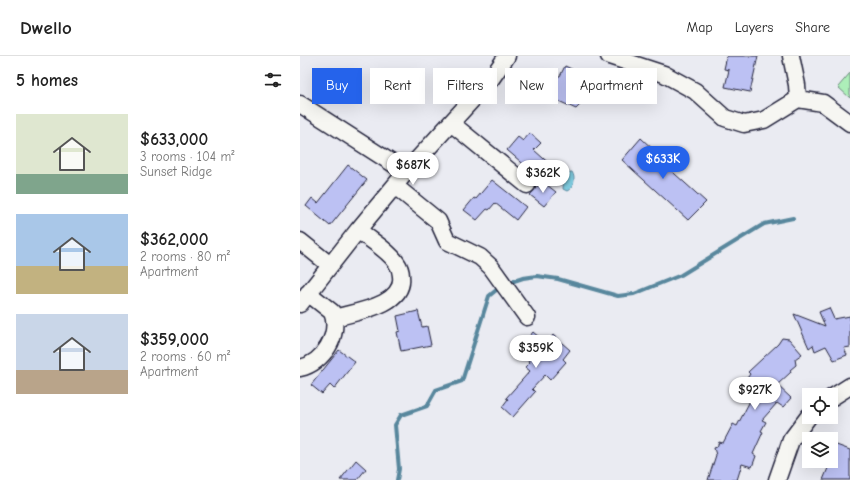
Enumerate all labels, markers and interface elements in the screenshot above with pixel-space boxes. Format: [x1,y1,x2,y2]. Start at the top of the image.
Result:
text: Dwello [20,17,72,39]
text: Map [686,19,713,36]
text: Layers [735,19,773,36]
text: Share [795,19,830,36]
chip: Buy [312,68,362,104]
chip: Rent [370,68,425,104]
chip: Filters [433,68,497,104]
chip: New [505,68,558,104]
chip: Apartment [566,68,657,104]
icon: filters [262,69,284,91]
text: 5 homes [16,71,78,90]
icon: home [48,130,96,178]
text: $633,000 [140,130,208,149]
pin: $633K [635,146,691,180]
text: 3 rooms · 104 m² [140,149,234,164]
text: $633K [646,151,680,166]
pin: $687K [385,152,441,186]
text: $687K [396,157,430,172]
pin: $362K [515,160,571,194]
text: Sunset Ridge [140,164,212,179]
text: $362K [526,165,560,180]
icon: home [48,230,96,278]
text: $362,000 [140,230,208,249]
text: 2 rooms · 80 m² [140,249,230,264]
text: Apartment [140,264,198,279]
icon: home [48,330,96,378]
text: $359,000 [140,330,209,349]
pin: $359K [508,335,564,369]
text: $359K [518,340,554,355]
text: 2 rooms · 60 m² [140,349,230,364]
text: Apartment [140,364,198,379]
pin: $927K [727,377,783,411]
text: $927K [738,382,772,397]
map controls [802,388,838,468]
button: locate [802,388,838,424]
button: layers [802,432,838,468]

